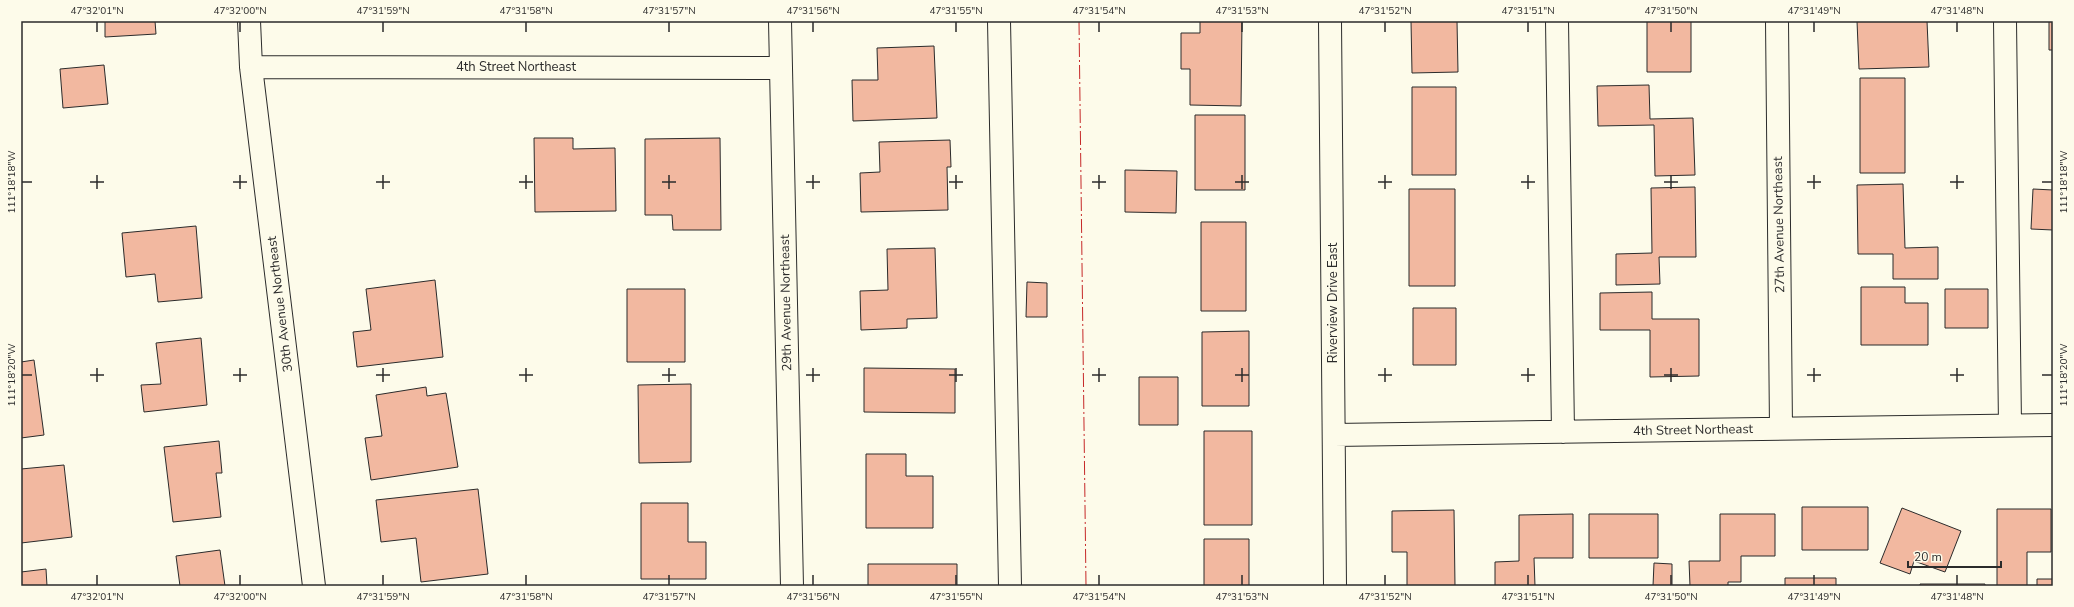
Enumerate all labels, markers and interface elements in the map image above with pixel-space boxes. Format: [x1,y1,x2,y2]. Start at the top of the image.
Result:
text: 47°32'01"N [70,4,124,18]
text: 47°32'00"N [213,4,267,18]
text: 47°31'59"N [356,4,410,18]
text: 47°31'58"N [499,4,553,18]
text: 47°31'57"N [642,4,696,18]
text: 47°31'56"N [786,4,840,18]
text: 47°31'55"N [929,4,983,18]
text: 47°31'54"N [1072,4,1126,18]
text: 47°31'53"N [1215,4,1269,18]
text: 47°31'52"N [1358,4,1412,18]
text: 47°31'51"N [1501,4,1555,18]
text: 47°31'50"N [1644,4,1698,18]
text: 47°31'49"N [1787,4,1841,18]
text: 47°31'48"N [1930,4,1984,18]
street label: 4th Street Northeast [456,58,577,76]
text: 111°18'18"W [5,151,19,213]
text: 111°18'18"W [2057,151,2071,213]
street label: 27th Avenue Northeast [1769,156,1789,294]
street label: 29th Avenue Northeast [776,234,796,372]
street label: 30th Avenue Northeast [263,235,297,373]
street label: Riverview Drive East [1324,242,1342,363]
text: 111°18'20"W [5,344,19,406]
text: 111°18'20"W [2057,344,2071,406]
street label: 4th Street Northeast [1633,420,1754,440]
scale bar [1908,543,2001,569]
text: 20 m [1914,549,1942,565]
text: 47°32'01"N [70,590,124,604]
text: 47°32'00"N [213,590,267,604]
text: 47°31'59"N [356,590,410,604]
text: 47°31'58"N [499,590,553,604]
text: 47°31'57"N [642,590,696,604]
text: 47°31'56"N [786,590,840,604]
text: 47°31'55"N [929,590,983,604]
text: 47°31'54"N [1072,590,1126,604]
text: 47°31'53"N [1215,590,1269,604]
text: 47°31'52"N [1358,590,1412,604]
text: 47°31'51"N [1501,590,1555,604]
text: 47°31'50"N [1644,590,1698,604]
text: 47°31'49"N [1787,590,1841,604]
text: 47°31'48"N [1930,590,1984,604]

